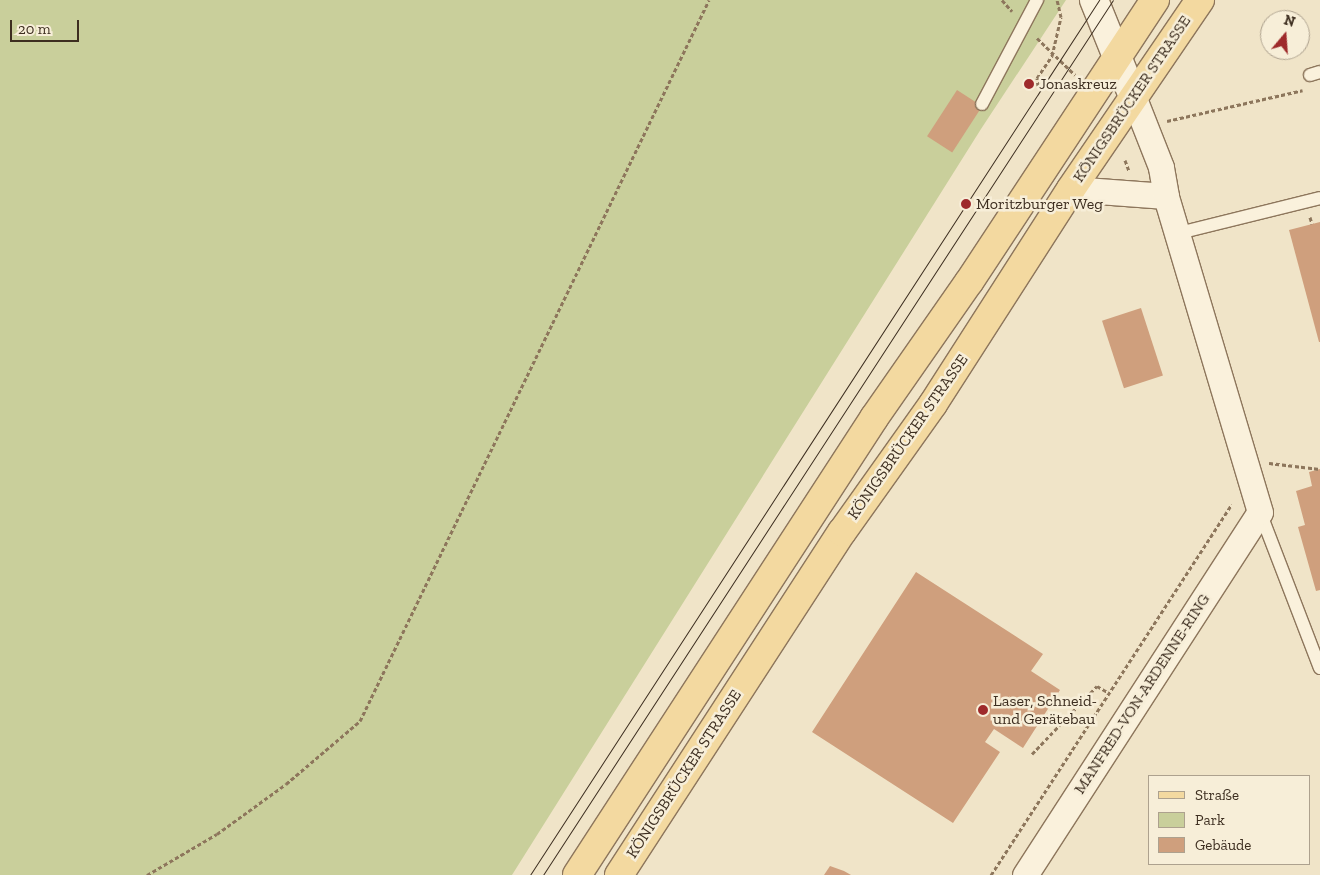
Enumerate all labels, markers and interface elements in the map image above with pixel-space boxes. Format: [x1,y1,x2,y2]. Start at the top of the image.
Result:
scale bar [12,10,81,42]
north arrow [1260,10,1310,60]
text: N [1282,11,1297,31]
street label: KÖNIGSBRÜCKER STRASSE [1069,12,1195,186]
text: 20 m [18,20,51,38]
place label: Jonaskreuz [1039,74,1117,94]
marker: Jonaskreuz [1023,78,1035,90]
place label: Moritzburger Weg [976,194,1104,214]
marker: Moritzburger Weg [960,198,972,210]
street label: KÖNIGSBRÜCKER STRASSE [844,351,972,523]
street label: MANFRED-VON-ARDENNE-RING [1070,590,1214,798]
street label: KÖNIGSBRÜCKER STRASSE [622,686,746,862]
place label: Laser, Schneid- und Gerätebau [993,691,1097,729]
marker: Laser, Schneid- und Gerätebau [977,704,989,716]
legend [1148,775,1310,865]
text: Straße [1195,786,1239,804]
text: Park [1195,811,1225,829]
text: Gebäude [1195,836,1251,854]

